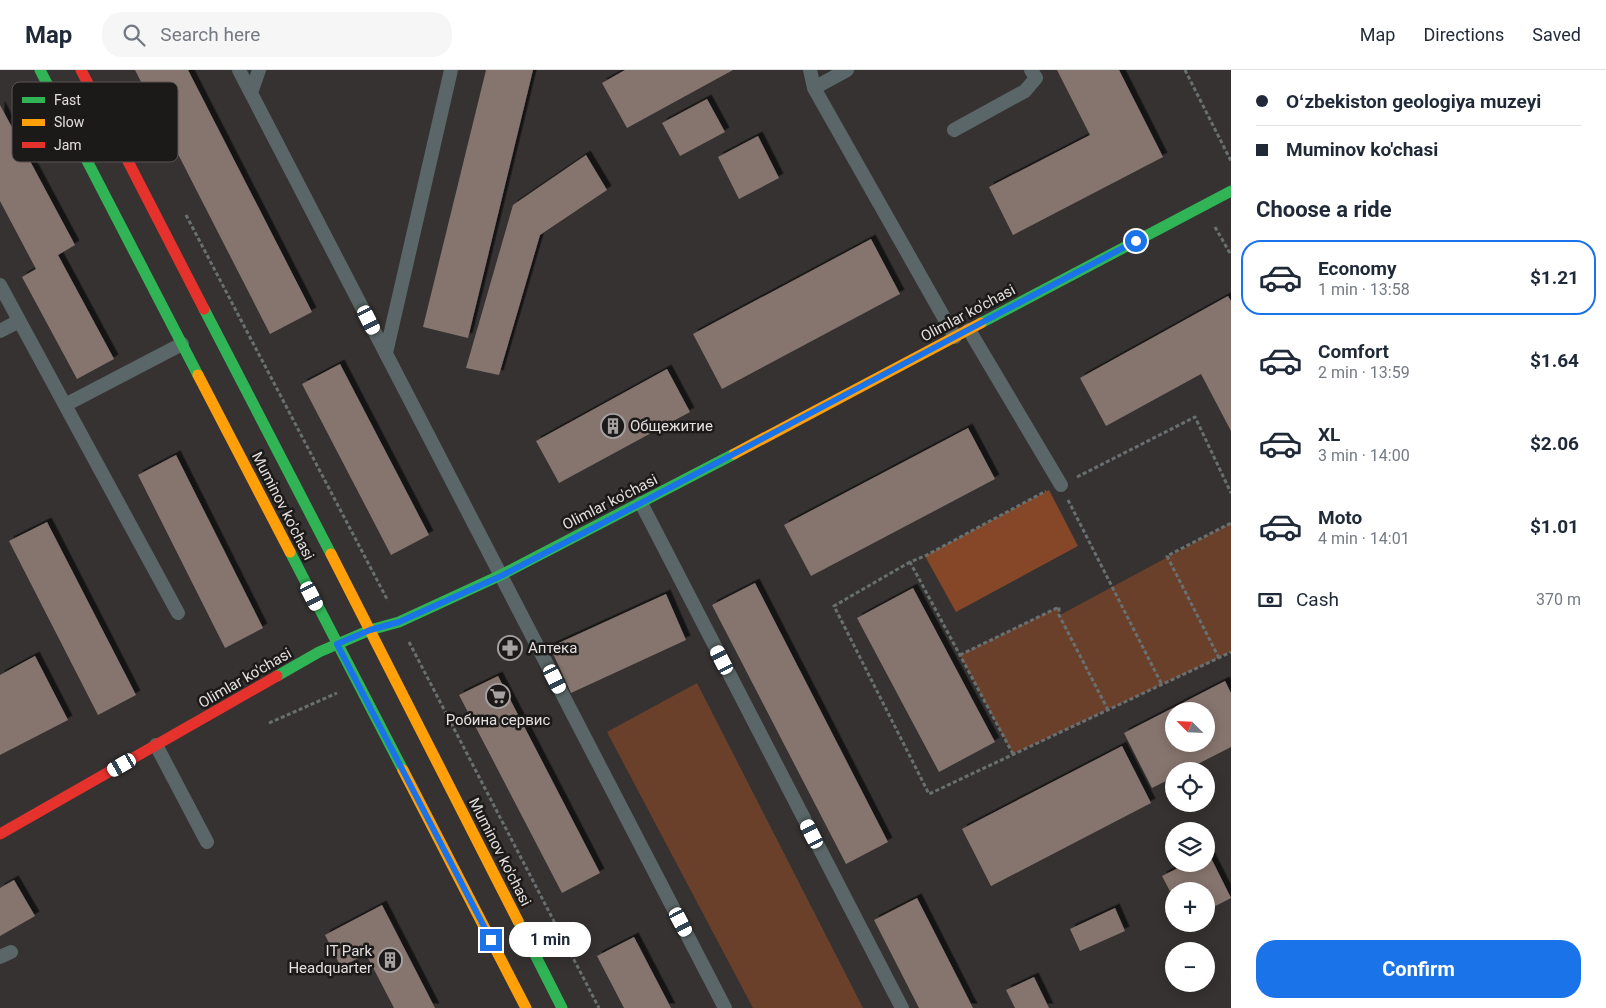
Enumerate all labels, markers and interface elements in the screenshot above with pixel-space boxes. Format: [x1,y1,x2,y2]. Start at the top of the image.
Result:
search box [102,12,452,57]
text: Map [25,21,72,49]
icon: search [120,21,148,49]
text: Search here [160,23,260,46]
text: Map [1360,24,1395,45]
text: Directions [1423,24,1504,45]
text: Saved [1532,24,1581,45]
legend [12,82,178,162]
text: Oʻzbekiston geologiya muzeyi [1286,90,1541,113]
text: Fast [54,92,81,108]
text: Slow [54,114,85,130]
text: Jam [54,137,82,153]
text: Muminov ko'chasi [1286,138,1438,161]
text: Choose a ride [1256,197,1392,222]
route start [1125,230,1147,252]
icon: car [1258,255,1303,300]
text: Economy [1318,257,1397,280]
text: $1.21 [1530,266,1579,289]
text: 1 min · 13:58 [1318,280,1410,299]
street label: Olimlar ko'chasi [918,281,1018,345]
car [355,303,382,337]
icon: car [1258,338,1303,383]
text: Comfort [1318,340,1389,363]
text: $1.64 [1530,349,1579,372]
text: 2 min · 13:59 [1318,363,1410,382]
building icon: Общежитие [600,413,626,439]
place label: Общежитие [630,417,713,435]
icon: car [1258,421,1303,466]
text: XL [1318,423,1340,446]
text: $2.06 [1530,432,1579,455]
text: 3 min · 14:00 [1318,446,1410,465]
street label: Muminov ko'chasi [248,449,318,563]
street label: Olimlar ko'chasi [559,470,661,534]
icon: car [1258,504,1303,549]
text: Moto [1318,506,1362,529]
text: $1.01 [1530,515,1579,538]
text: 4 min · 14:01 [1318,529,1410,548]
car [298,579,325,613]
icon: cash [1256,586,1284,614]
text: Cash [1296,588,1339,611]
text: 370 m [1536,590,1581,609]
pharmacy icon: Аптека [497,635,523,661]
place label: Аптека [528,639,577,657]
car [708,643,735,677]
street label: Olimlar ko'chasi [195,644,295,712]
car [541,662,568,696]
supermarket icon: Робина сервис [485,683,511,709]
north arrow [1165,702,1215,752]
map controls [1165,702,1215,992]
place label: Робина сервис [446,711,550,729]
car [105,751,138,779]
button: locate [1165,762,1215,812]
street label: Muminov ko'chasi [465,795,535,909]
car [798,817,825,851]
button: layers [1165,822,1215,872]
button: + [1165,882,1215,932]
car [667,905,694,939]
callout: 1 min [508,922,591,958]
route end [480,929,502,951]
text: 1 min [530,930,570,949]
button: Confirm [1256,940,1581,998]
place label: IT Park Headquarter [288,942,372,977]
button: − [1165,942,1215,992]
building icon: IT Park Headquarter [377,947,403,973]

